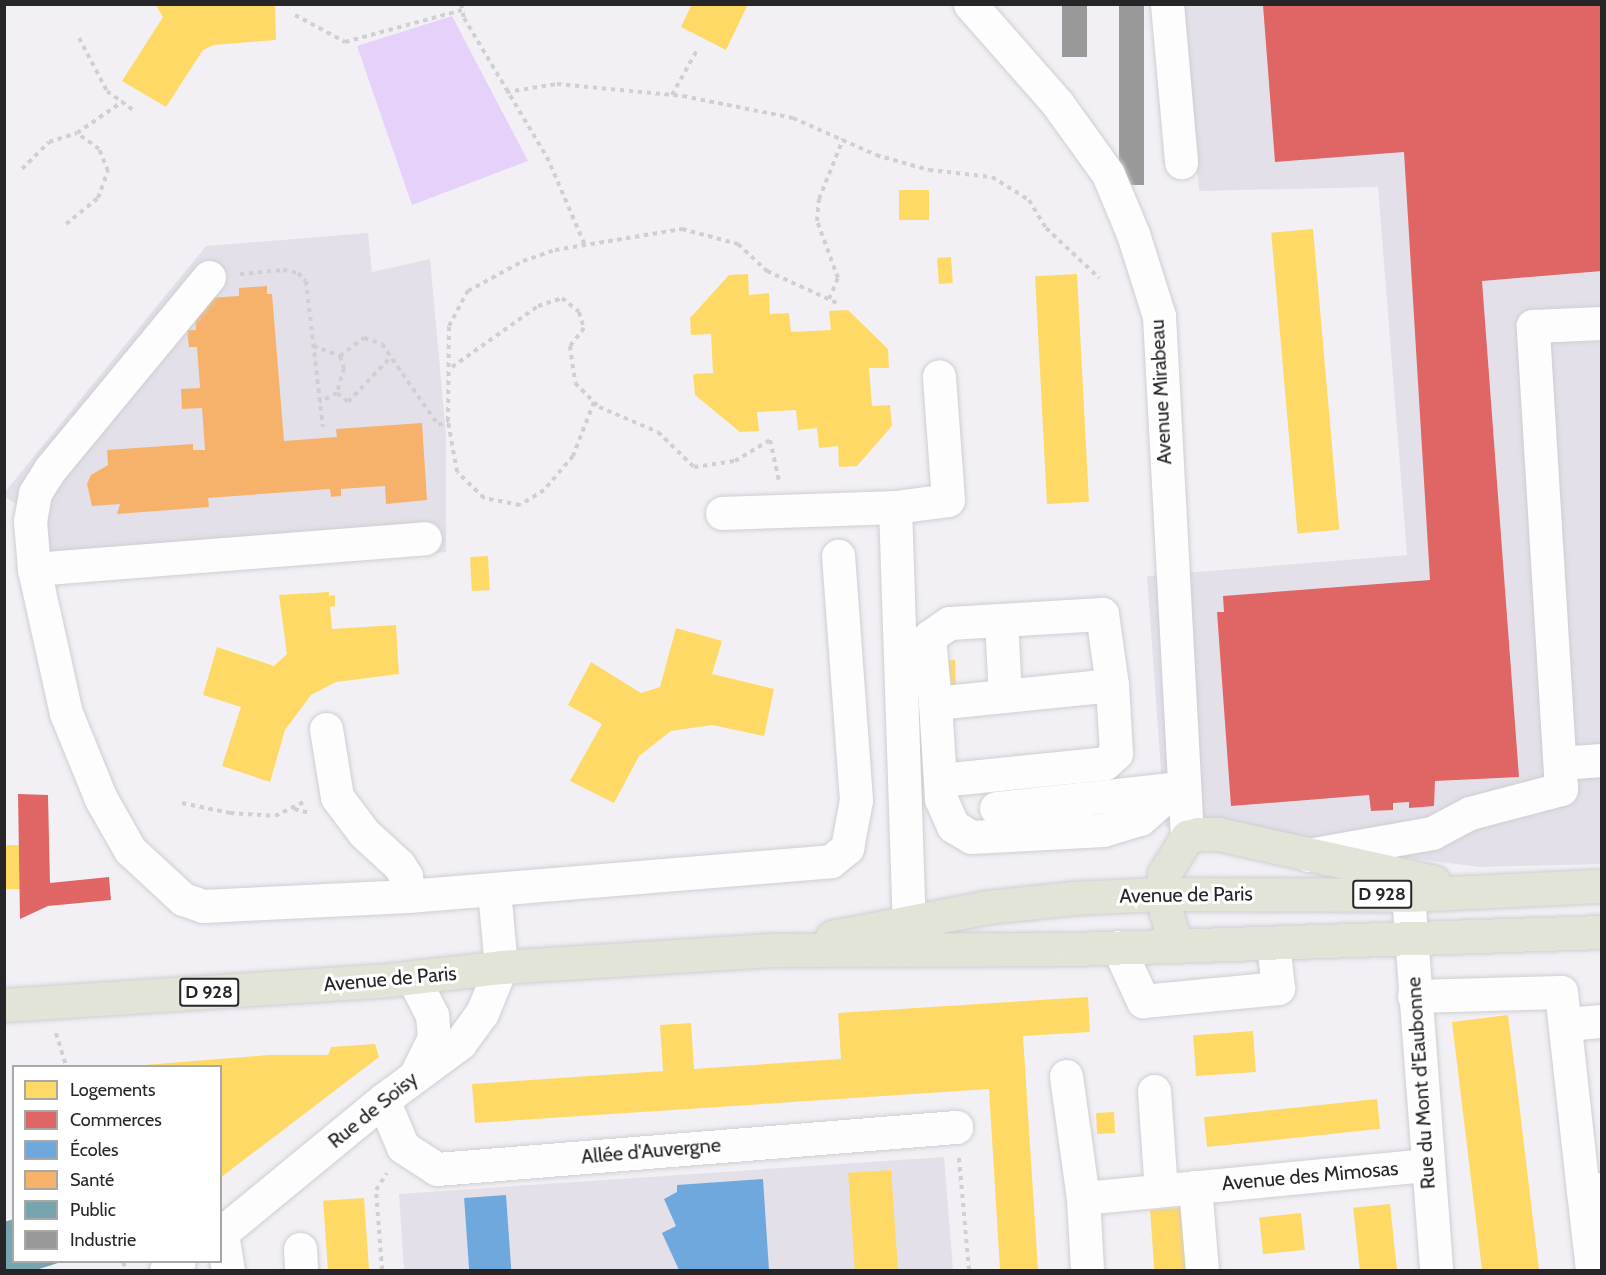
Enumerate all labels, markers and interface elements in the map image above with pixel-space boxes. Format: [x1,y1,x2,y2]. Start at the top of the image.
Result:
street label: Avenue Mirabeau [1145,319,1177,465]
road number: D 928 [1352,879,1412,909]
street label: Avenue de Paris [1119,882,1253,908]
street label: Avenue de Paris [323,961,457,997]
street label: Rue du Mont d'Eaubonne [1402,976,1440,1190]
road number: D 928 [179,977,239,1007]
legend [12,1065,222,1263]
street label: Rue de Soisy [323,1067,423,1153]
text: Logements [70,1079,155,1101]
text: Commerces [70,1109,162,1131]
street label: Allée d'Auvergne [580,1133,722,1169]
text: Écoles [70,1139,118,1161]
street label: Avenue des Mimosas [1221,1156,1399,1196]
text: Santé [70,1169,114,1191]
text: Public [70,1199,116,1221]
text: Industrie [70,1229,136,1251]

